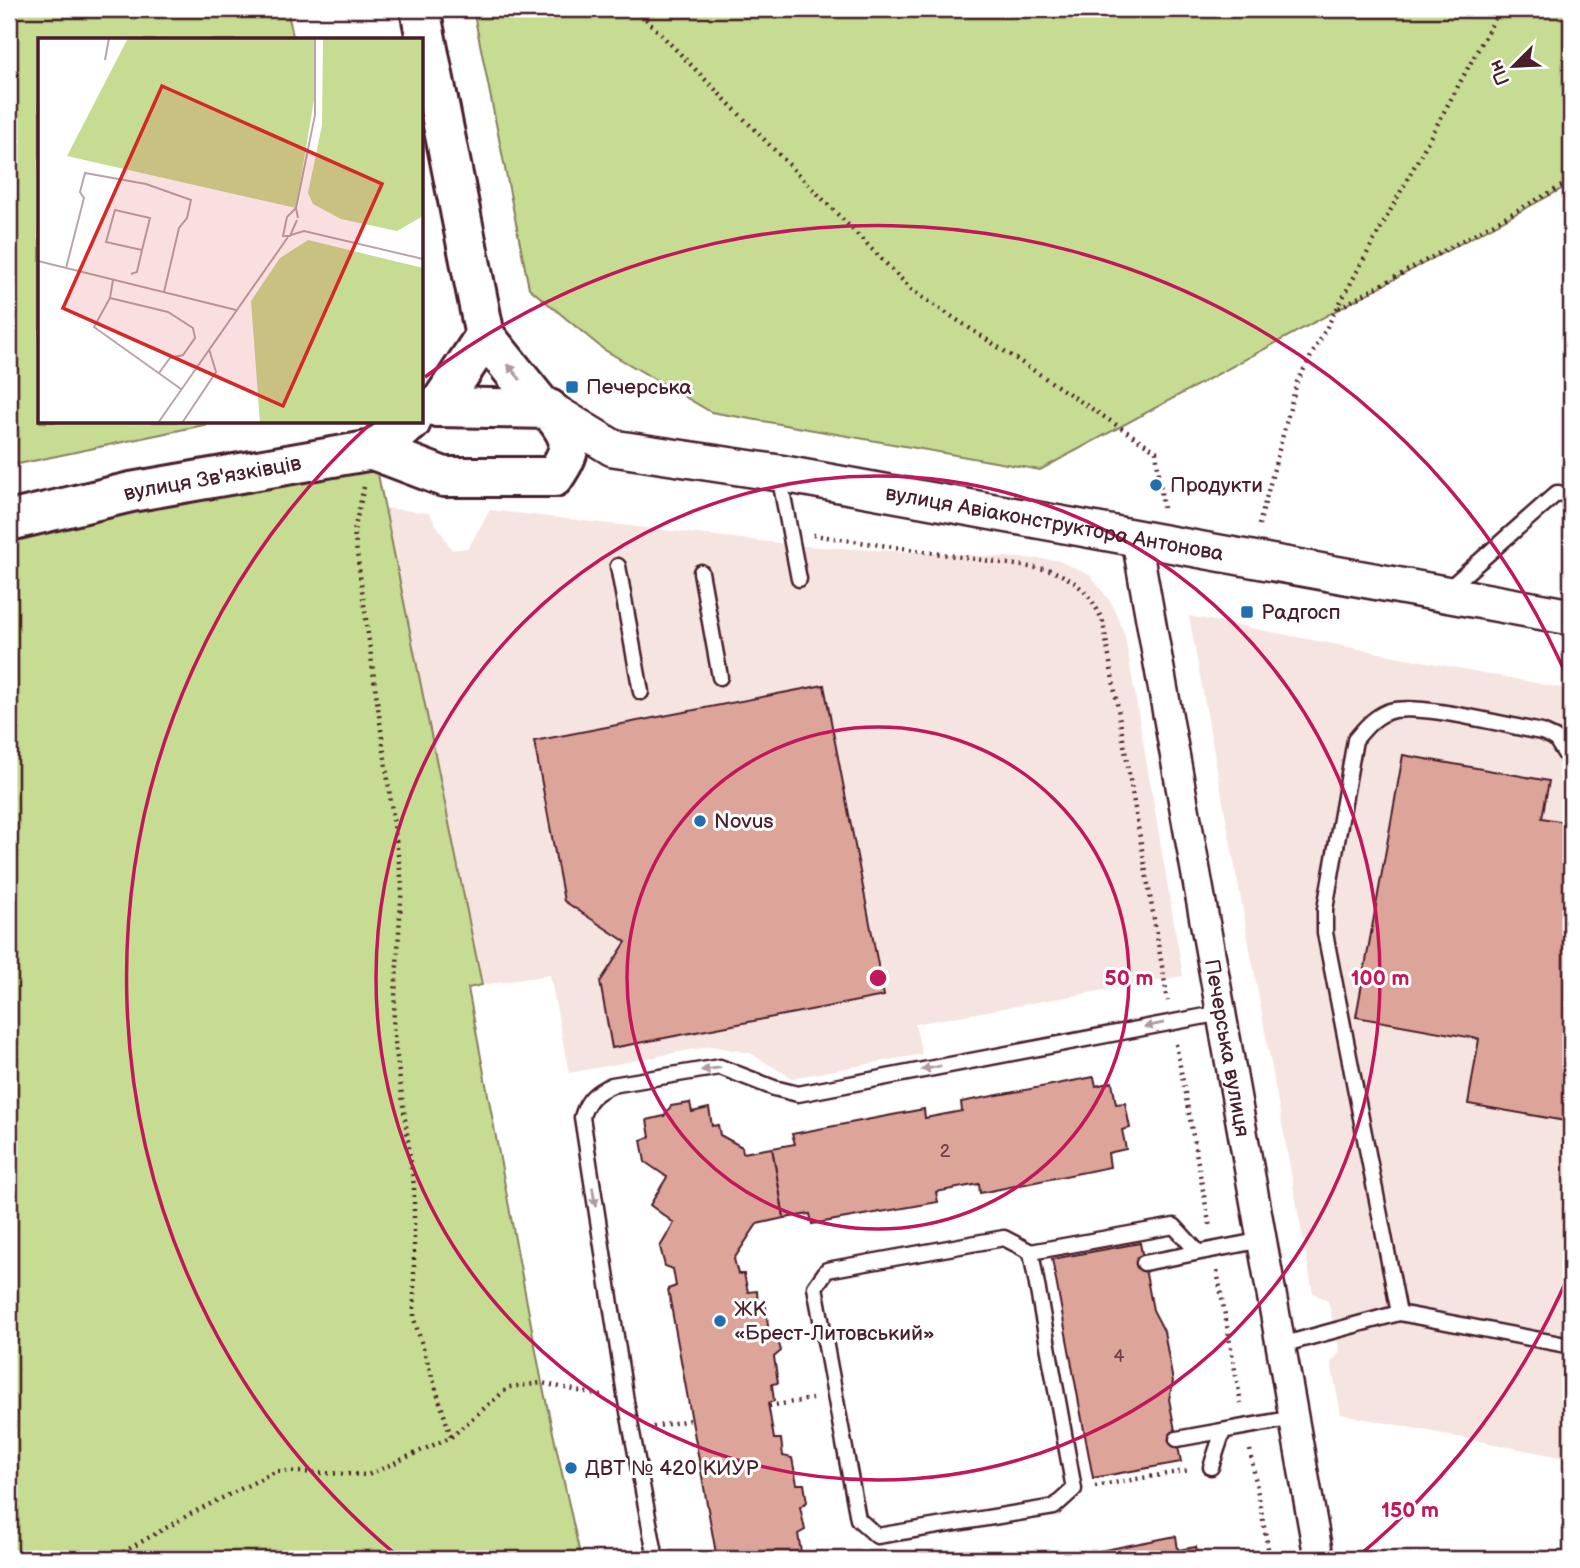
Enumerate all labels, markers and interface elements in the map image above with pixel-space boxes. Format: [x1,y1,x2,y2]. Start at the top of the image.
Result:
north arrow [1478,32,1548,102]
inset map [38,38,424,424]
text: Пн [1484,56,1515,89]
one-way arrow [507,363,522,380]
place label: Печерська [586,375,692,400]
marker: Печерська [564,379,580,395]
street label: вулиця Зв'язківців [121,450,303,506]
place label: Продукти [1170,473,1263,498]
marker: Продукти [1148,477,1164,493]
street label: вулиця Авіаконструктора Антонова [884,480,1226,566]
place label: Радгосп [1261,600,1341,625]
marker: Радгосп [1239,604,1255,620]
place label: Novus [714,809,774,834]
marker: Novus [692,813,708,829]
street label: Печерська вулиця [1199,957,1256,1139]
centre of rings [866,966,890,990]
text: 50 m [1105,966,1153,991]
text: 100 m [1351,966,1409,991]
one-way arrow [1143,1020,1165,1031]
one-way arrow [920,1063,942,1074]
one-way arrow [700,1064,722,1075]
house number: 2 [940,1141,951,1162]
one-way arrow [589,1186,600,1208]
place label: ЖК «Брест-Литовський» [734,1297,935,1346]
marker: ЖК «Брест-Литовський» [712,1313,728,1329]
house number: 4 [1114,1346,1125,1367]
place label: ДВТ № 420 КИУР [585,1456,759,1481]
marker: ДВТ № 420 КИУР [563,1460,579,1476]
text: 150 m [1381,1498,1439,1523]

